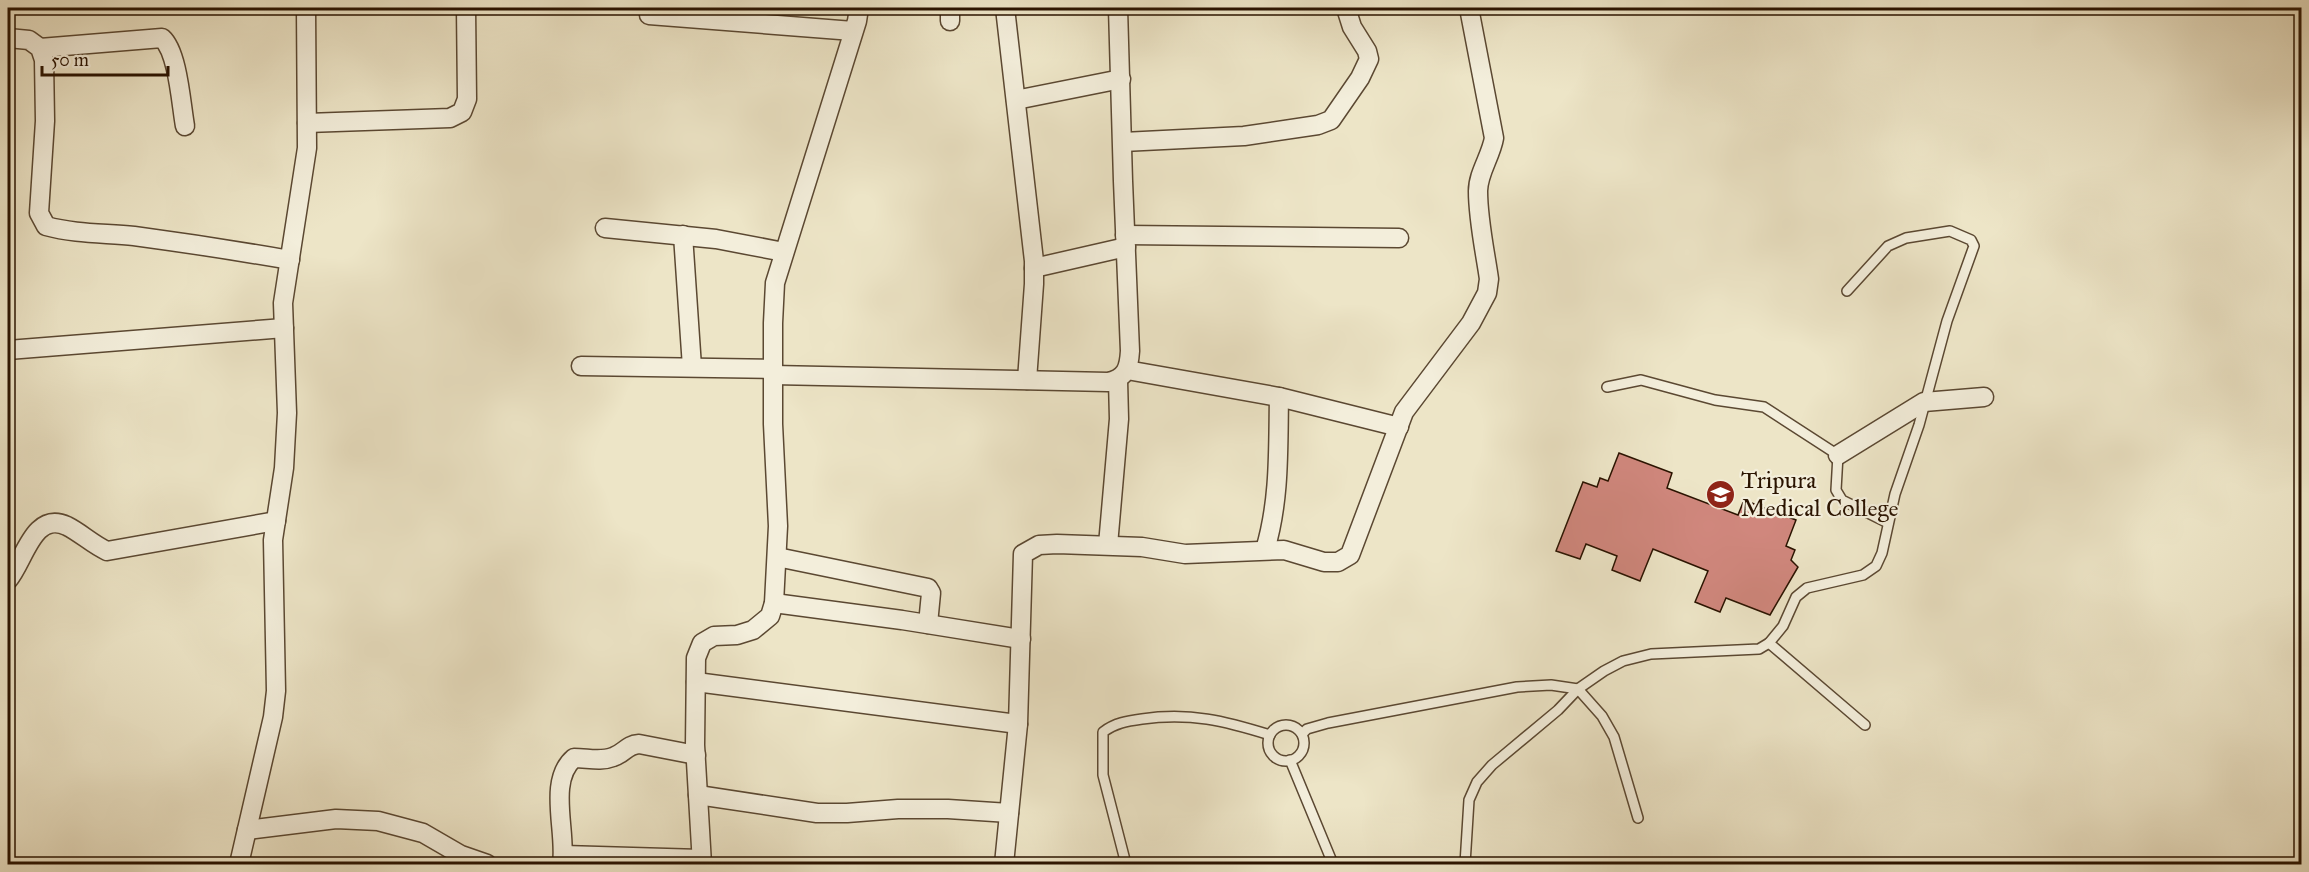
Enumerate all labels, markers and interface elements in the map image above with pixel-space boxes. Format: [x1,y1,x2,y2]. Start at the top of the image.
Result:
scale bar [42,39,168,77]
text: 50 m [51,49,89,71]
place label: Tripura Medical College [1741,465,1899,523]
school or university icon: Tripura Medical College [1704,478,1736,510]

